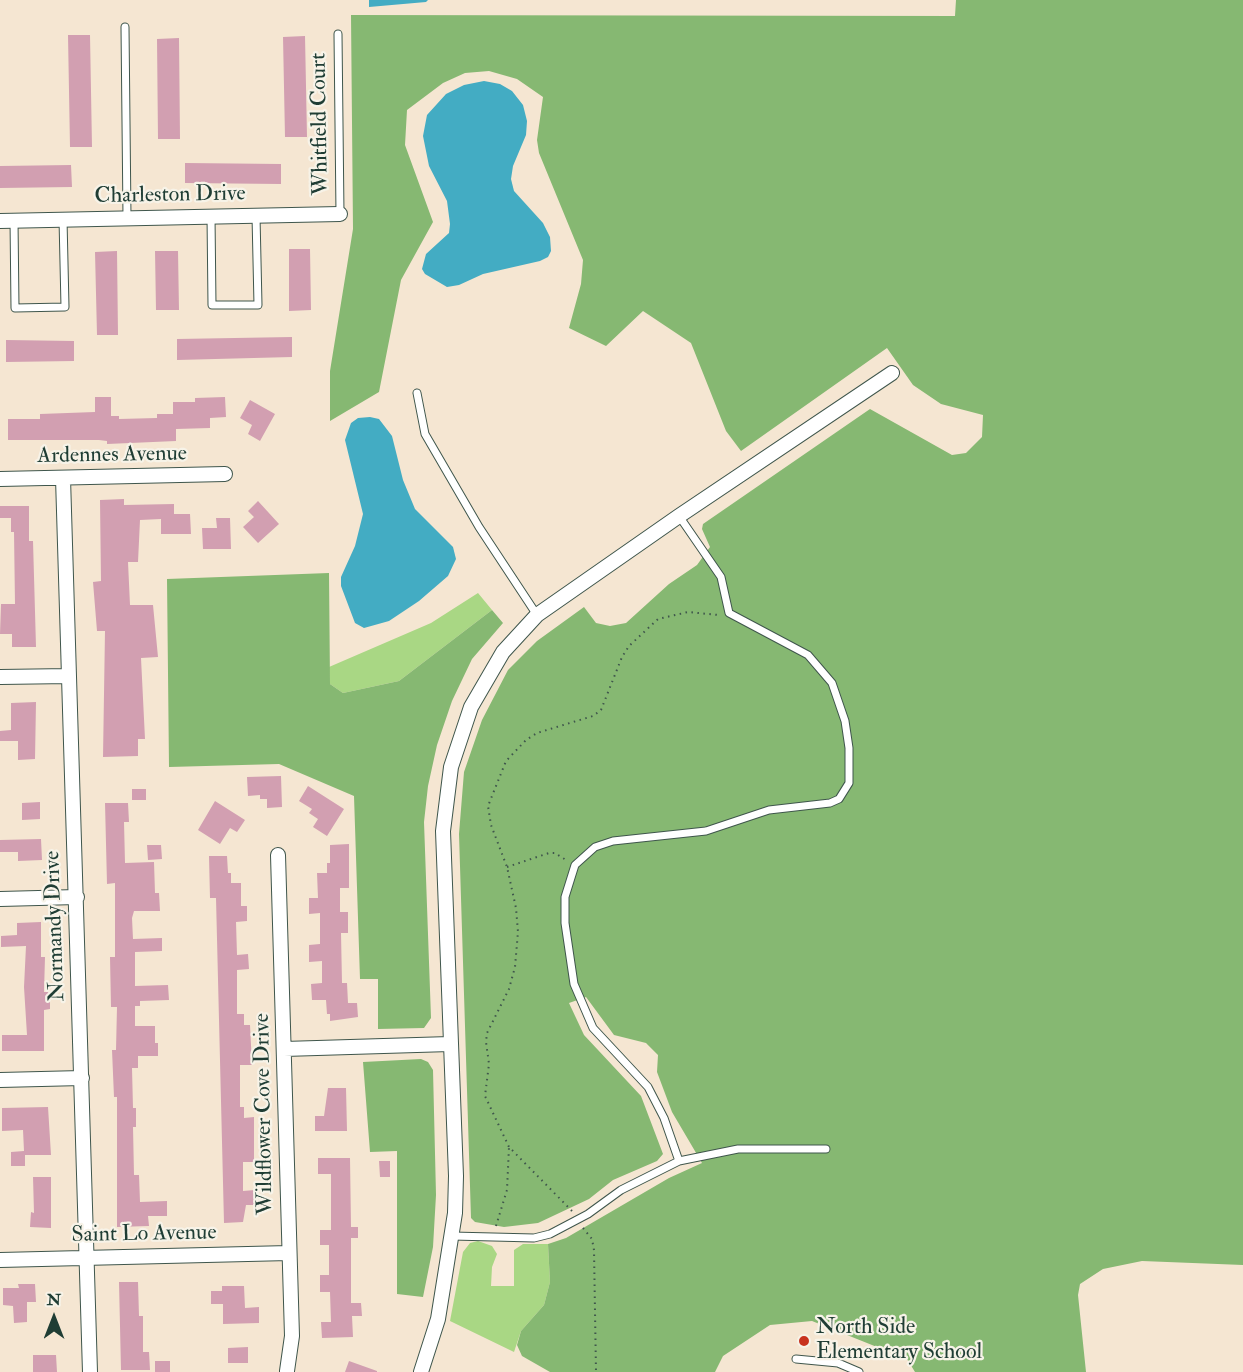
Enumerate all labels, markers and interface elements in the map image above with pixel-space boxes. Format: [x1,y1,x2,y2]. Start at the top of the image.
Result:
street label: Whitfield Court [307,52,335,196]
street label: Charleston Drive [94,181,246,211]
street label: Ardennes Avenue [37,441,187,471]
street label: Normandy Drive [40,850,72,1002]
street label: Wildflower Cove Drive [250,1013,280,1215]
street label: Saint Lo Avenue [71,1221,217,1249]
north arrow [24,1288,84,1348]
text: N [47,1290,61,1310]
place label: North Side Elementary School [816,1315,982,1366]
marker: North Side Elementary School [797,1334,811,1348]

